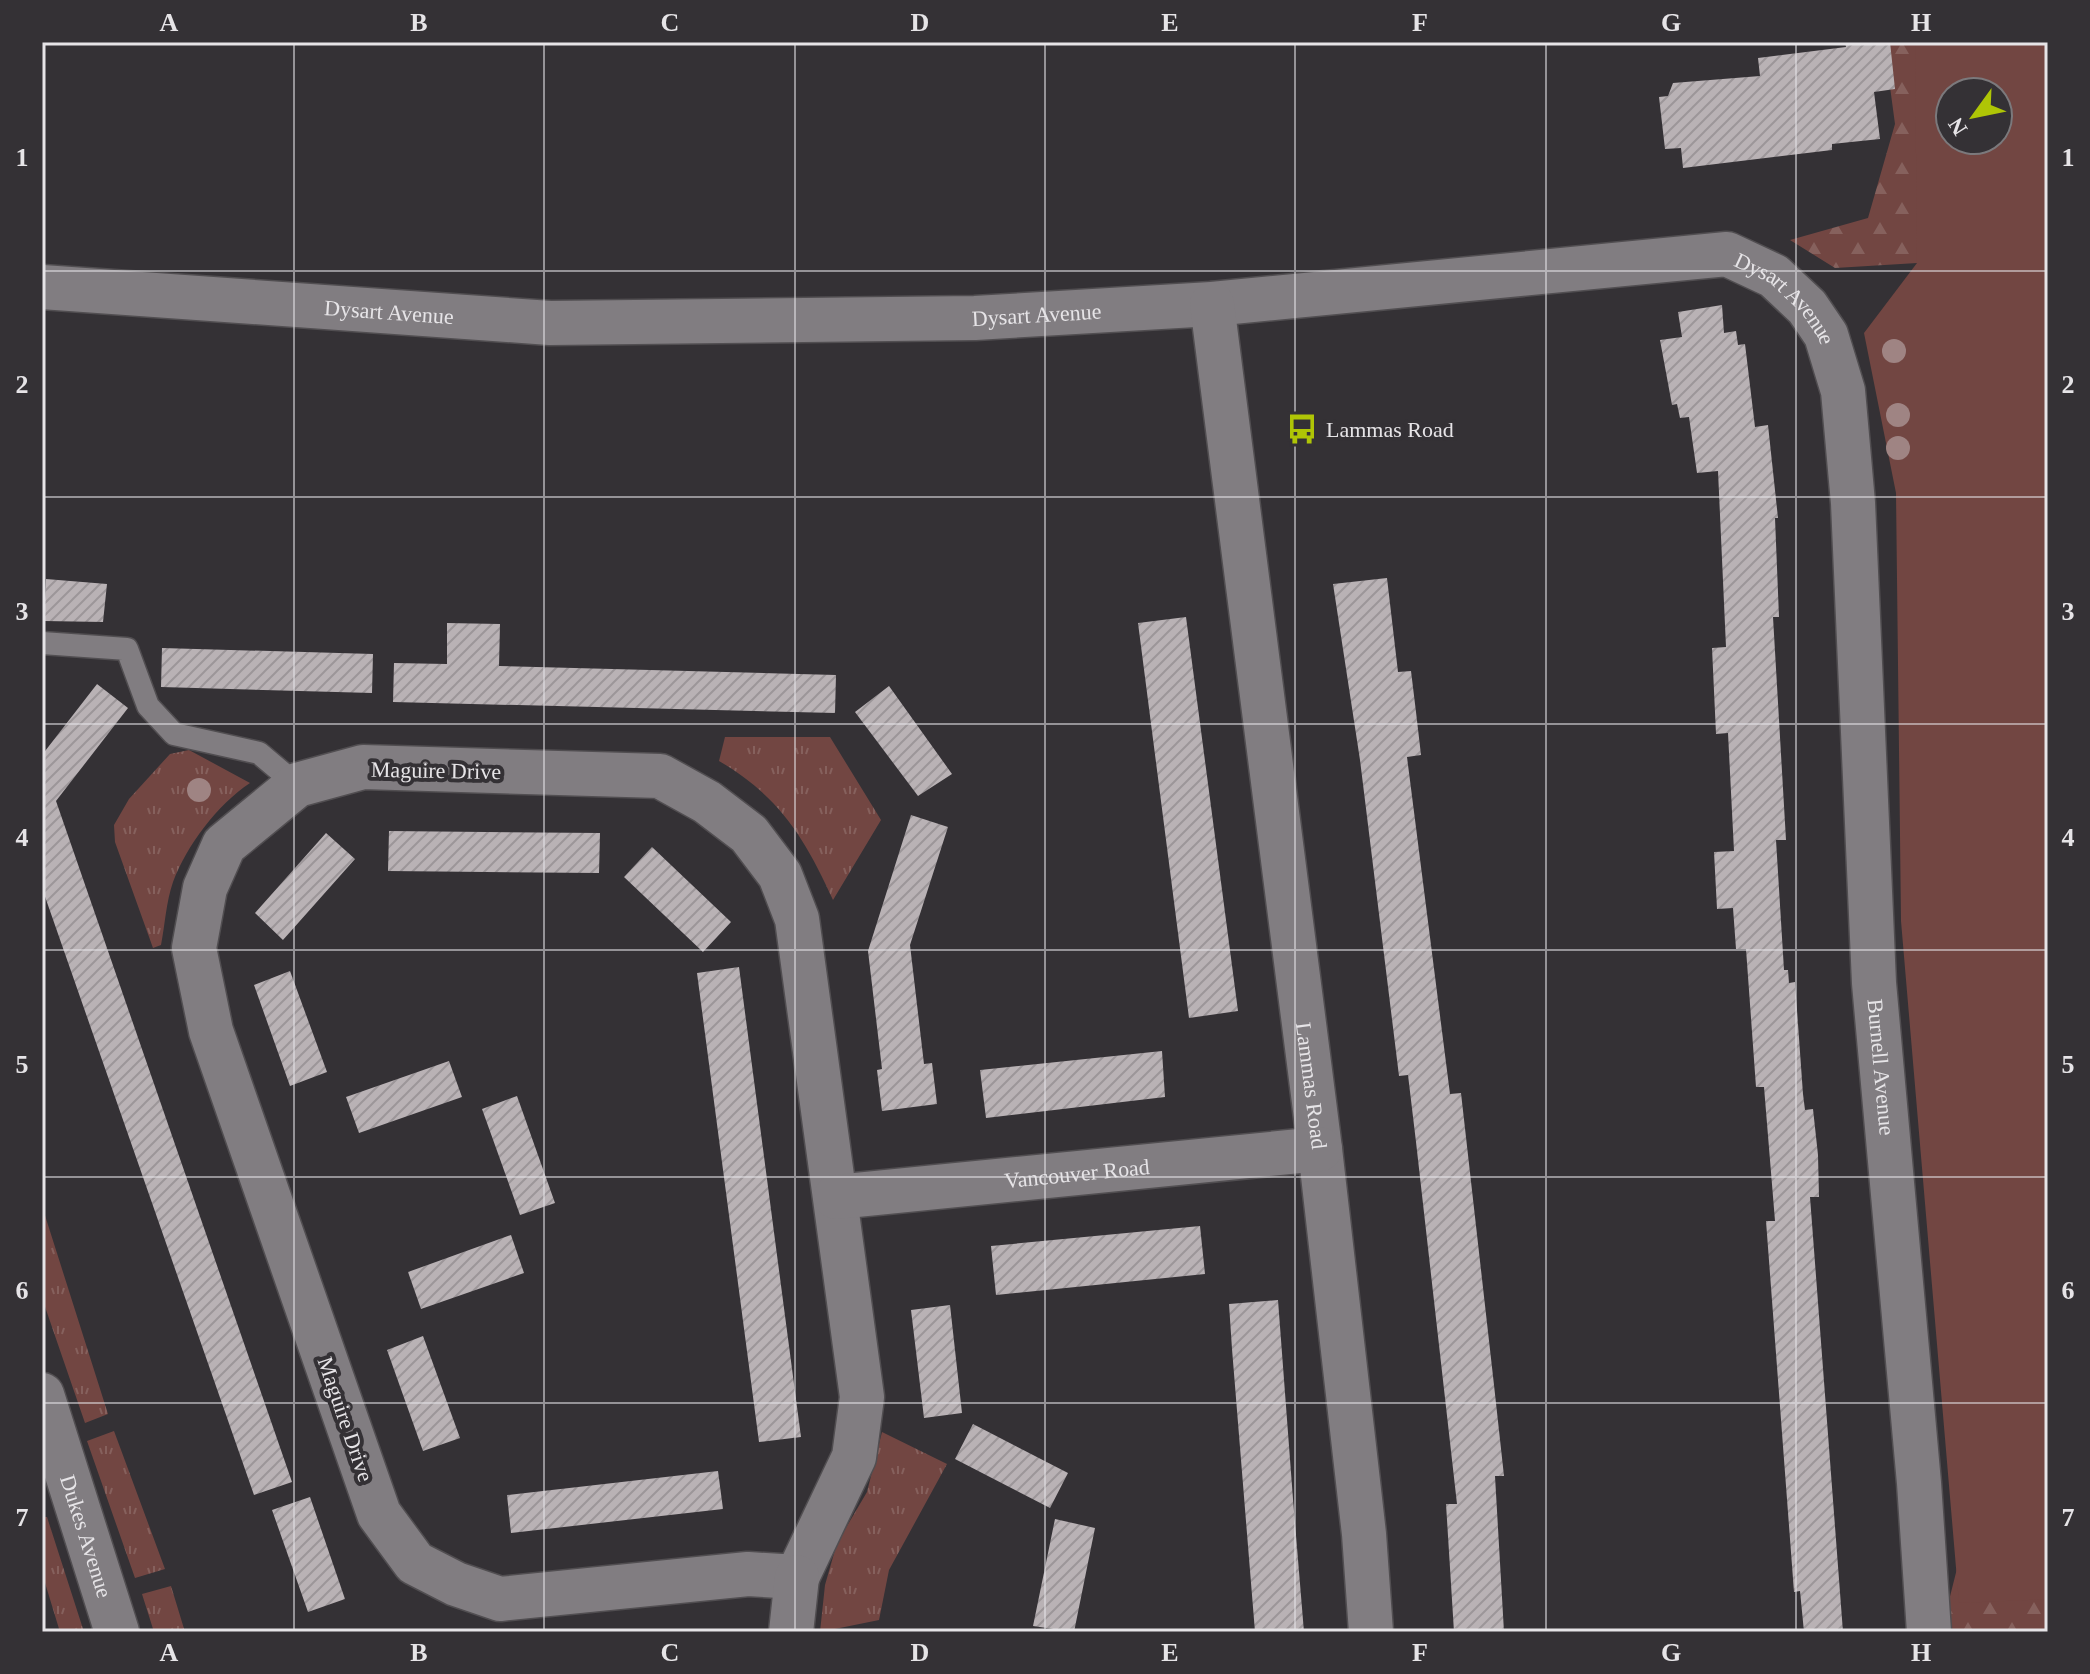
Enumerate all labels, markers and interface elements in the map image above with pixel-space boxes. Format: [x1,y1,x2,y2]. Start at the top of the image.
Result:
text: A [160,8,179,37]
text: B [410,8,428,37]
text: C [661,8,679,37]
text: D [911,8,929,37]
text: E [1161,8,1179,37]
text: F [1412,8,1428,37]
text: G [1661,8,1681,37]
text: H [1911,8,1931,37]
north arrow [1934,76,2014,156]
text: N [1943,113,1972,140]
text: 1 [16,143,29,172]
text: 1 [2062,143,2075,172]
street label: Dysart Avenue [1731,247,1840,347]
street label: Dysart Avenue [323,295,455,329]
street label: Dysart Avenue [971,299,1102,331]
text: 2 [16,370,29,399]
text: 2 [2062,370,2075,399]
bus stop icon: Lammas Road [1285,412,1319,446]
place label: Lammas Road [1326,417,1454,442]
text: 3 [16,597,29,626]
text: 3 [2062,597,2075,626]
street label: Maguire Drive [371,757,501,784]
text: 4 [16,823,29,852]
text: 4 [2062,823,2075,852]
street label: Burnell Avenue [1862,998,1900,1137]
street label: Lammas Road [1291,1021,1332,1151]
text: 5 [16,1050,29,1079]
text: 5 [2062,1050,2075,1079]
street label: Vancouver Road [1003,1154,1151,1193]
text: 6 [16,1276,29,1305]
text: 6 [2062,1276,2075,1305]
street label: Maguire Drive [313,1354,379,1485]
street label: Dukes Avenue [55,1472,117,1601]
text: 7 [16,1503,29,1532]
text: 7 [2062,1503,2075,1532]
text: A [160,1638,179,1667]
text: B [410,1638,428,1667]
text: C [661,1638,679,1667]
text: D [911,1638,929,1667]
text: E [1161,1638,1179,1667]
text: F [1412,1638,1428,1667]
text: G [1661,1638,1681,1667]
text: H [1911,1638,1931,1667]

